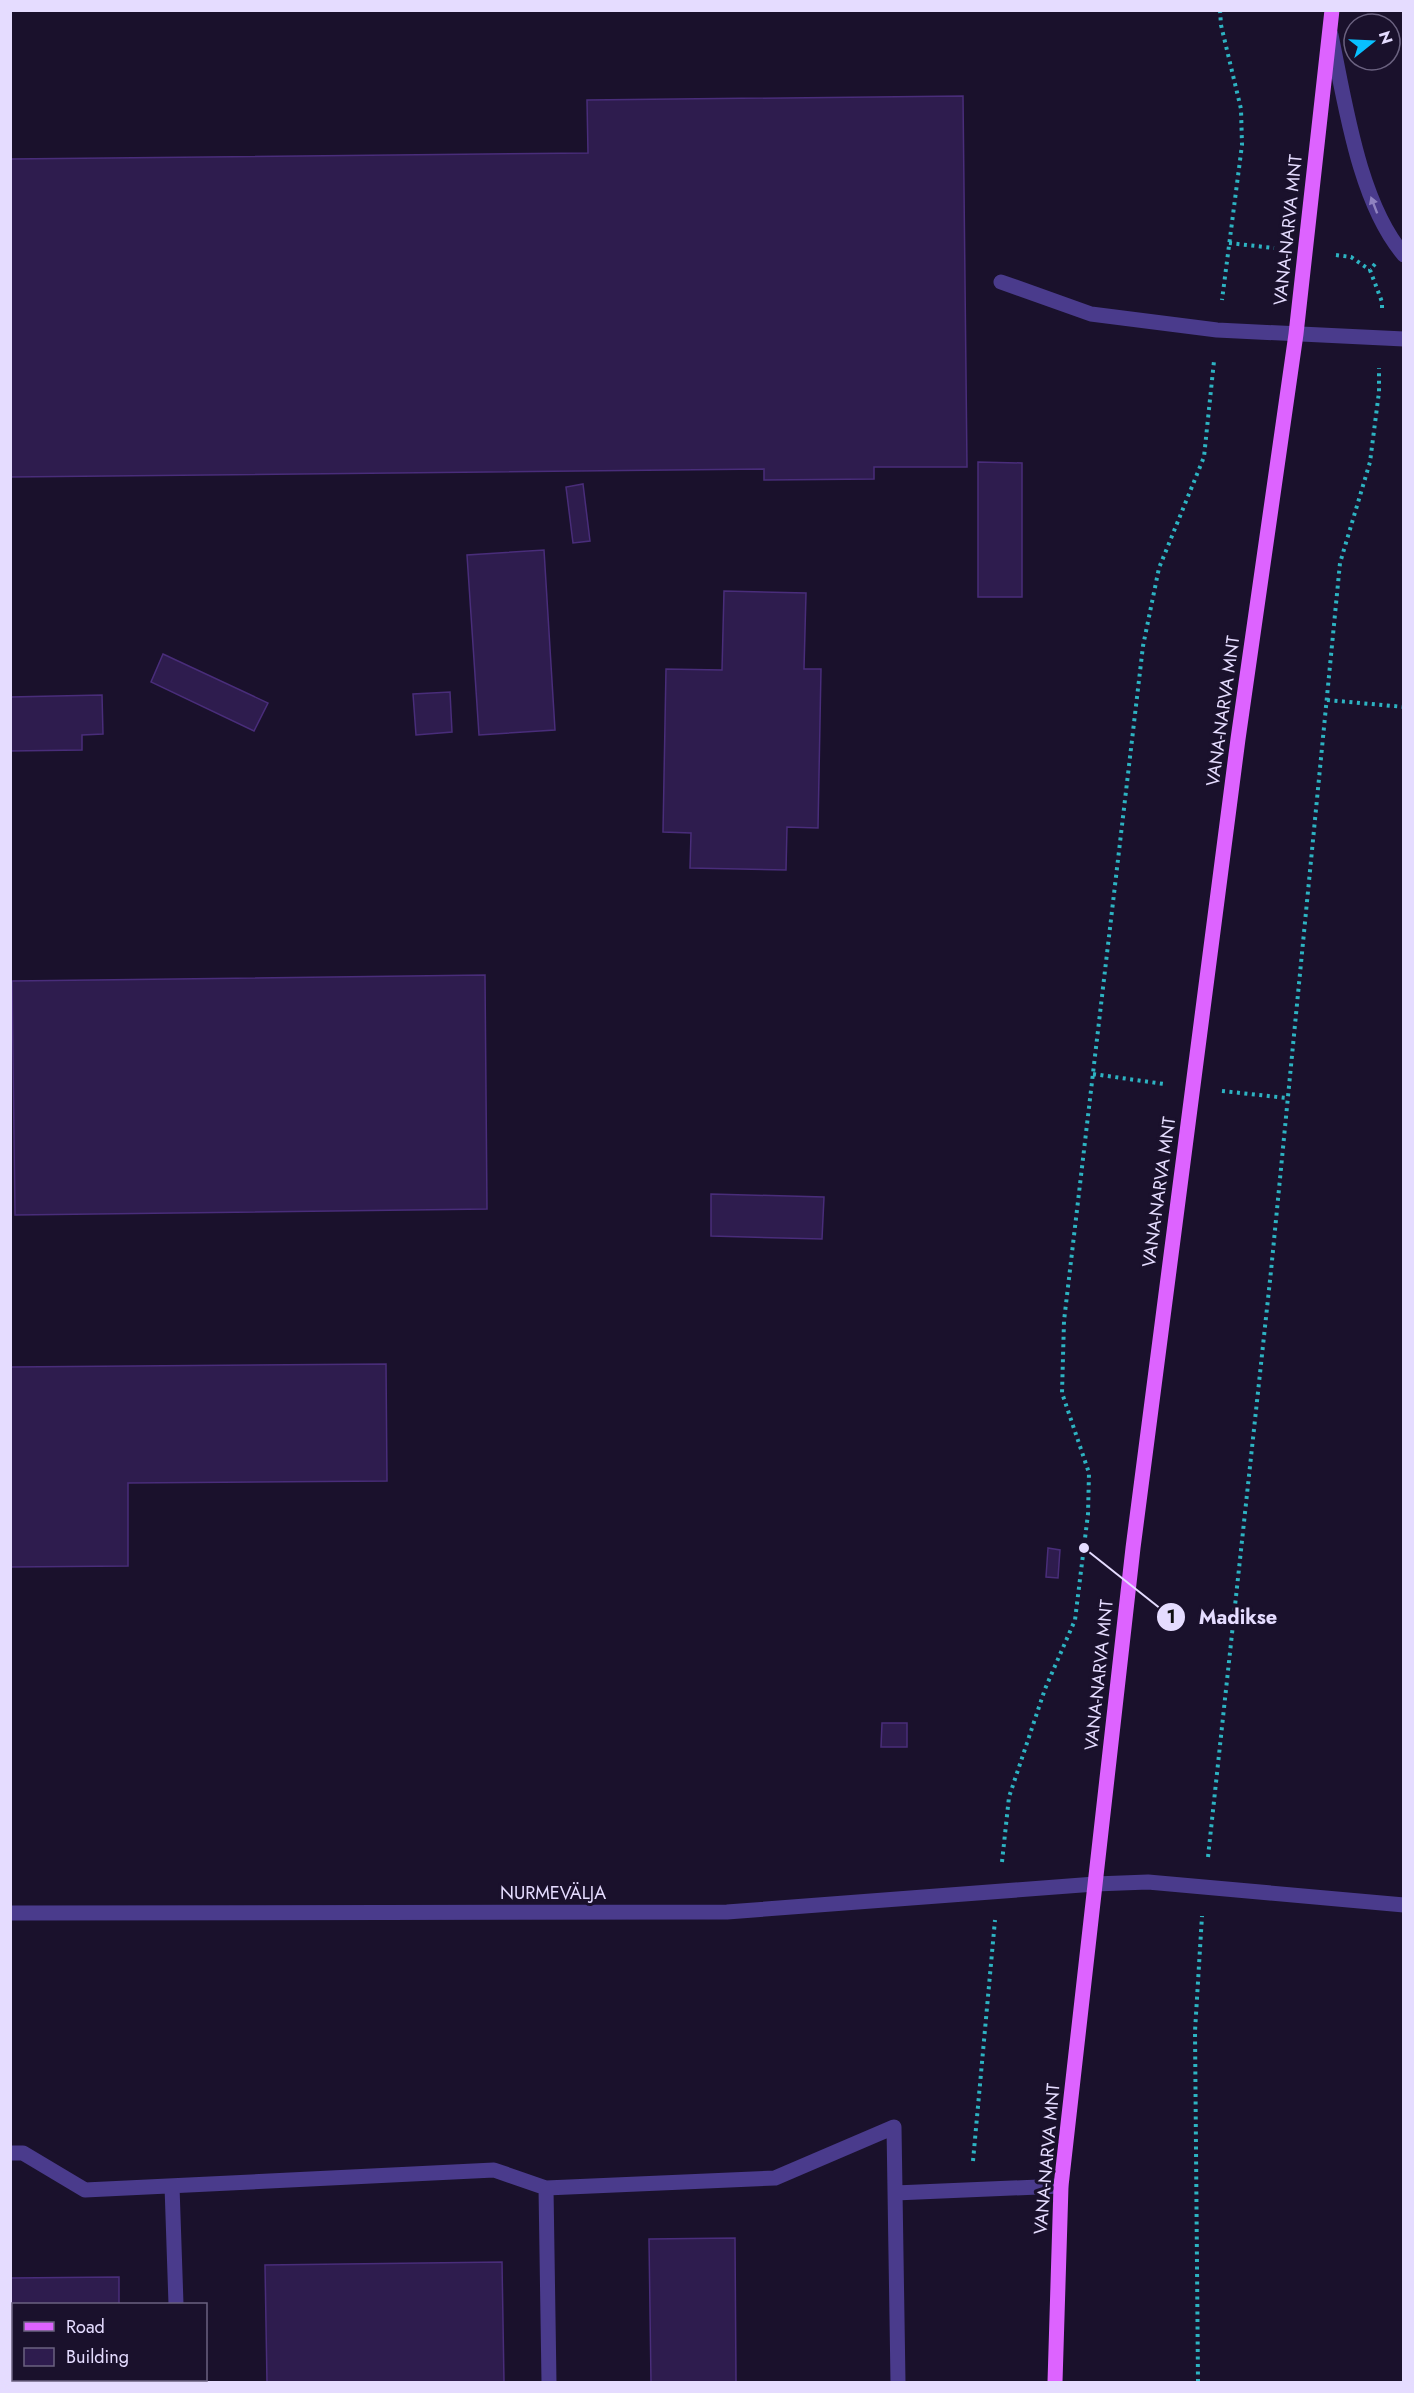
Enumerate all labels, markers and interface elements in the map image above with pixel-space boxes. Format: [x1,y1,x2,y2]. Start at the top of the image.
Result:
north arrow [1342,12,1402,72]
text: N [1373,28,1399,47]
street label: VANA-NARVA MNT [1267,153,1309,307]
one-way arrow [1369,196,1378,214]
street label: VANA-NARVA MNT [1200,633,1247,788]
street label: VANA-NARVA MNT [1136,1114,1183,1269]
street label: VANA-NARVA MNT [1078,1598,1120,1752]
callout: Madikse [1156,1598,1289,1636]
text: Madikse [1199,1603,1277,1632]
text: 1 [1166,1604,1176,1630]
street label: NURMEVÄLJA [500,1880,606,1906]
street label: VANA-NARVA MNT [1027,2082,1067,2236]
legend [12,2303,207,2381]
text: Road [66,2314,105,2340]
text: Building [66,2344,129,2370]

